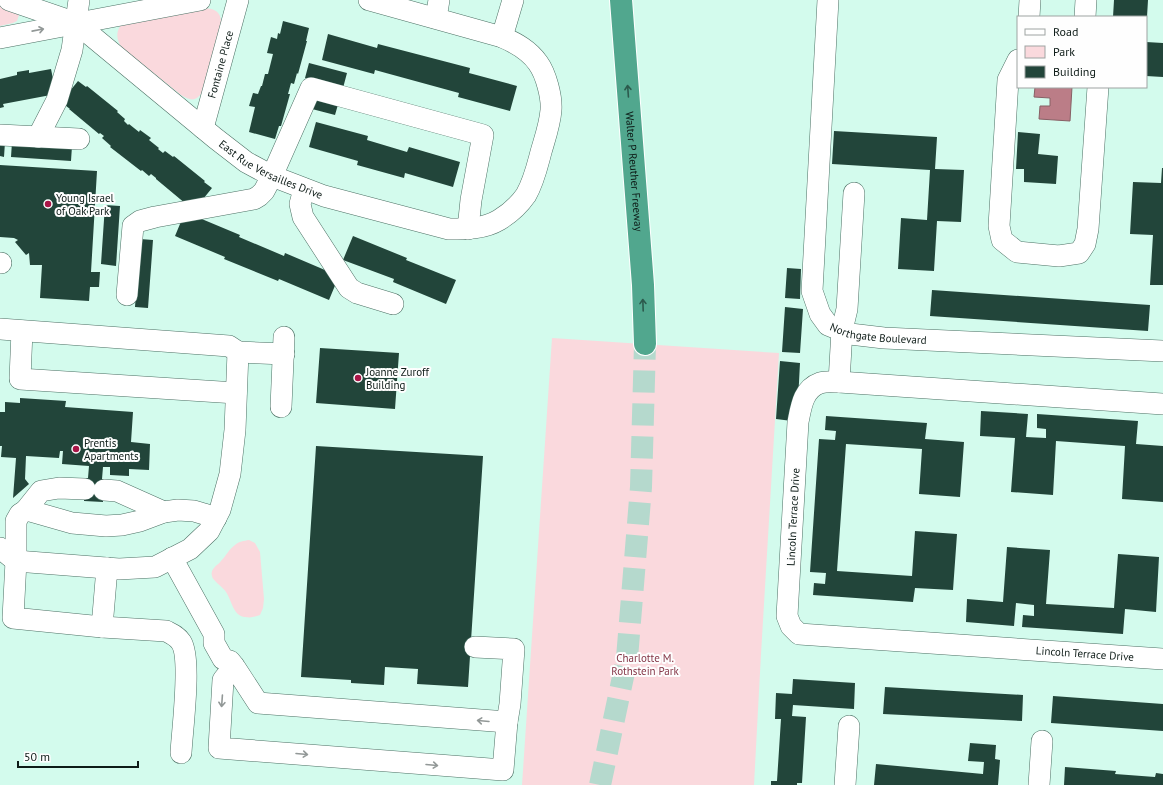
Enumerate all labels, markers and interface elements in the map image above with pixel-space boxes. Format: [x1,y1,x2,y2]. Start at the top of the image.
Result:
legend [1017,16,1147,88]
text: Road [1053,24,1078,39]
one-way arrow [31,26,44,34]
street label: Fontaine Place [204,29,236,100]
text: Park [1053,44,1075,59]
text: Building [1053,64,1096,79]
one-way arrow [624,85,631,98]
street label: Walter P Reuther Freeway [623,111,646,233]
street label: East Rue Versailles Drive [216,137,325,202]
place label: Young Israel of Oak Park [56,191,115,218]
marker: Young Israel of Oak Park [43,199,53,209]
one-way arrow [640,299,647,312]
street label: Northgate Boulevard [828,320,927,347]
place label: Joanne Zuroff Building [365,365,430,392]
marker: Joanne Zuroff Building [353,373,363,383]
place label: Prentis Apartments [84,436,139,463]
marker: Prentis Apartments [71,444,81,454]
street label: Lincoln Terrace Drive [783,467,803,566]
street label: Lincoln Terrace Drive [1035,643,1135,664]
park label: Charlotte M. Rothstein Park [611,651,680,678]
one-way arrow [218,694,225,707]
one-way arrow [477,717,490,724]
scale bar [18,743,138,769]
text: 50 m [24,749,50,764]
one-way arrow [295,751,308,758]
one-way arrow [425,761,438,768]

